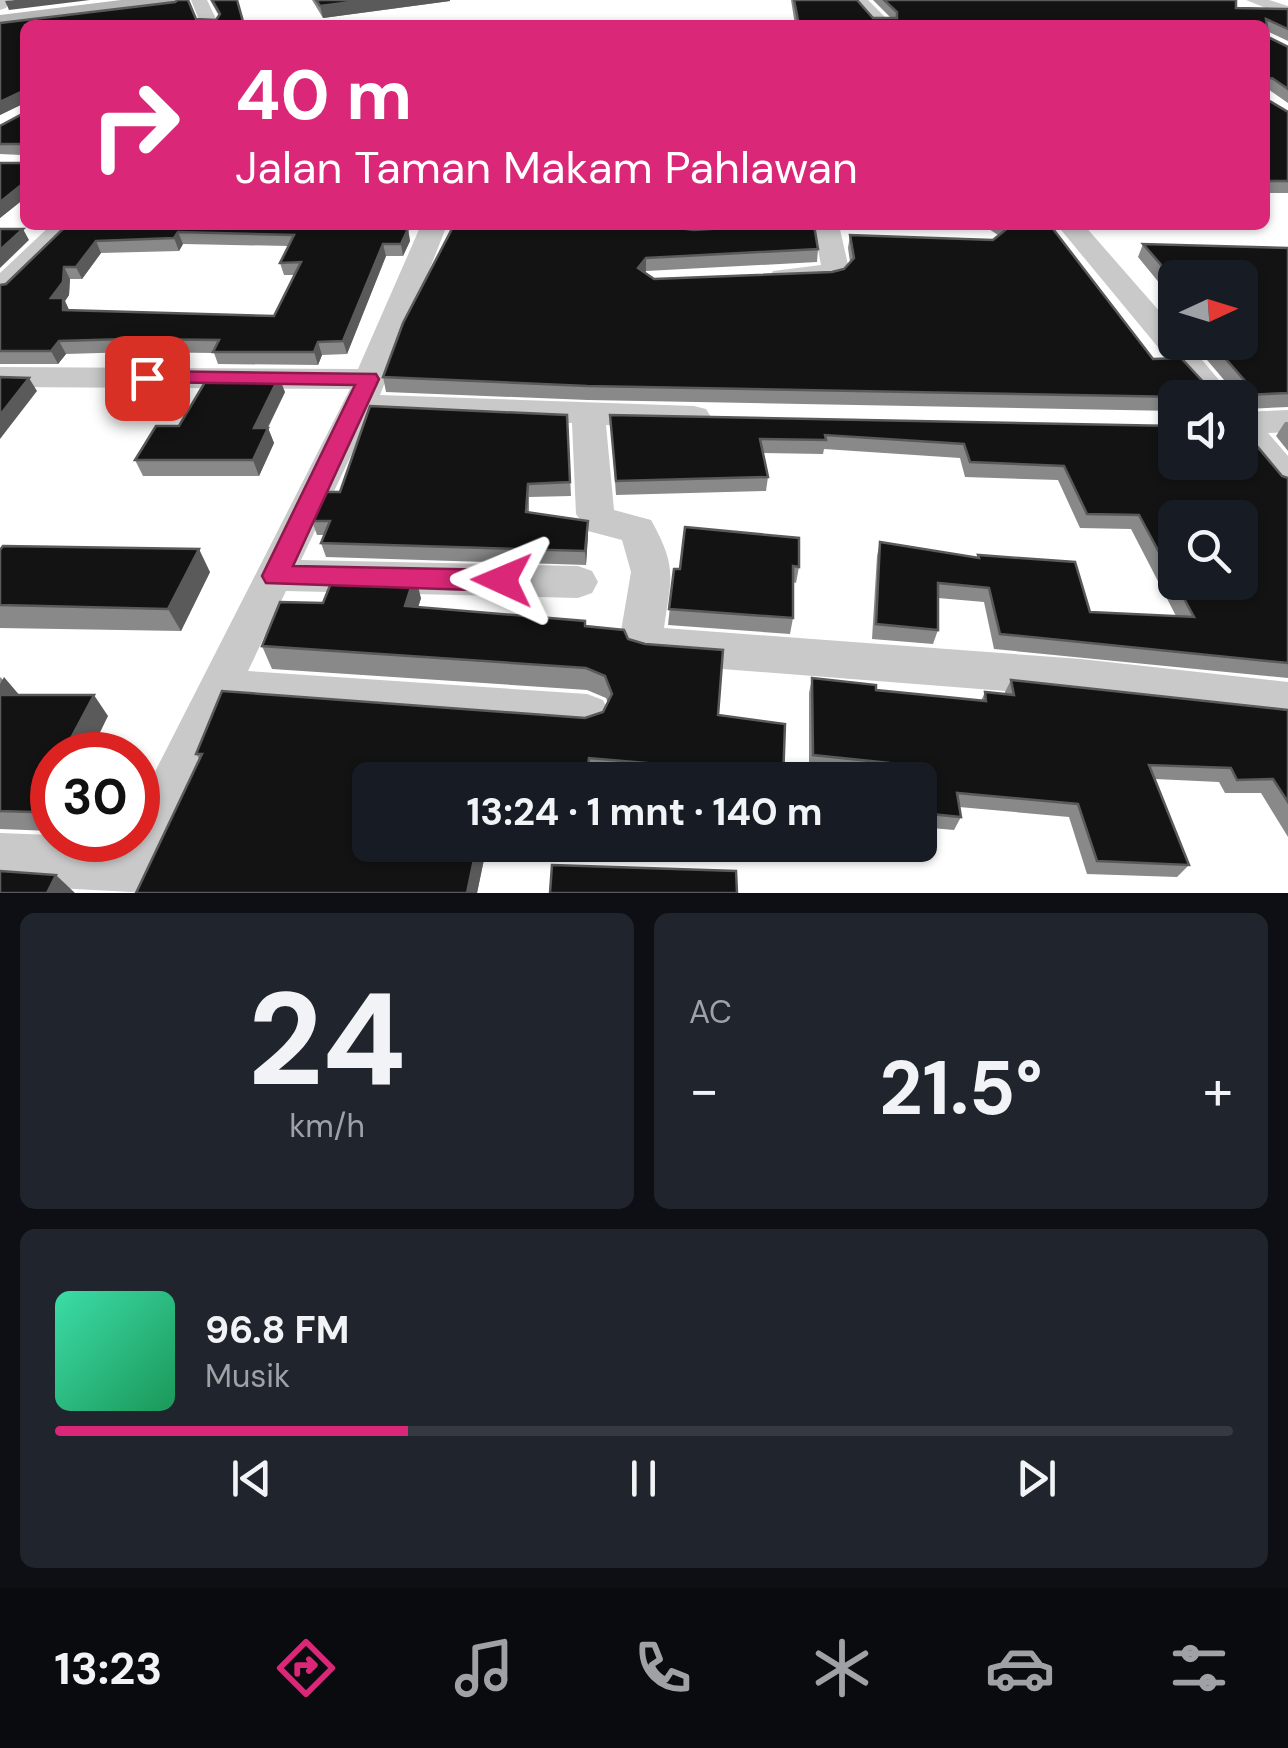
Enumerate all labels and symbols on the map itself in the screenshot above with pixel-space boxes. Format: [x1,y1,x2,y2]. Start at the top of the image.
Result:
north arrow [1158,260,1258,360]
pin [105,336,190,421]
position arrow [450,528,554,632]
speed limit sign: 30 [30,732,160,862]

